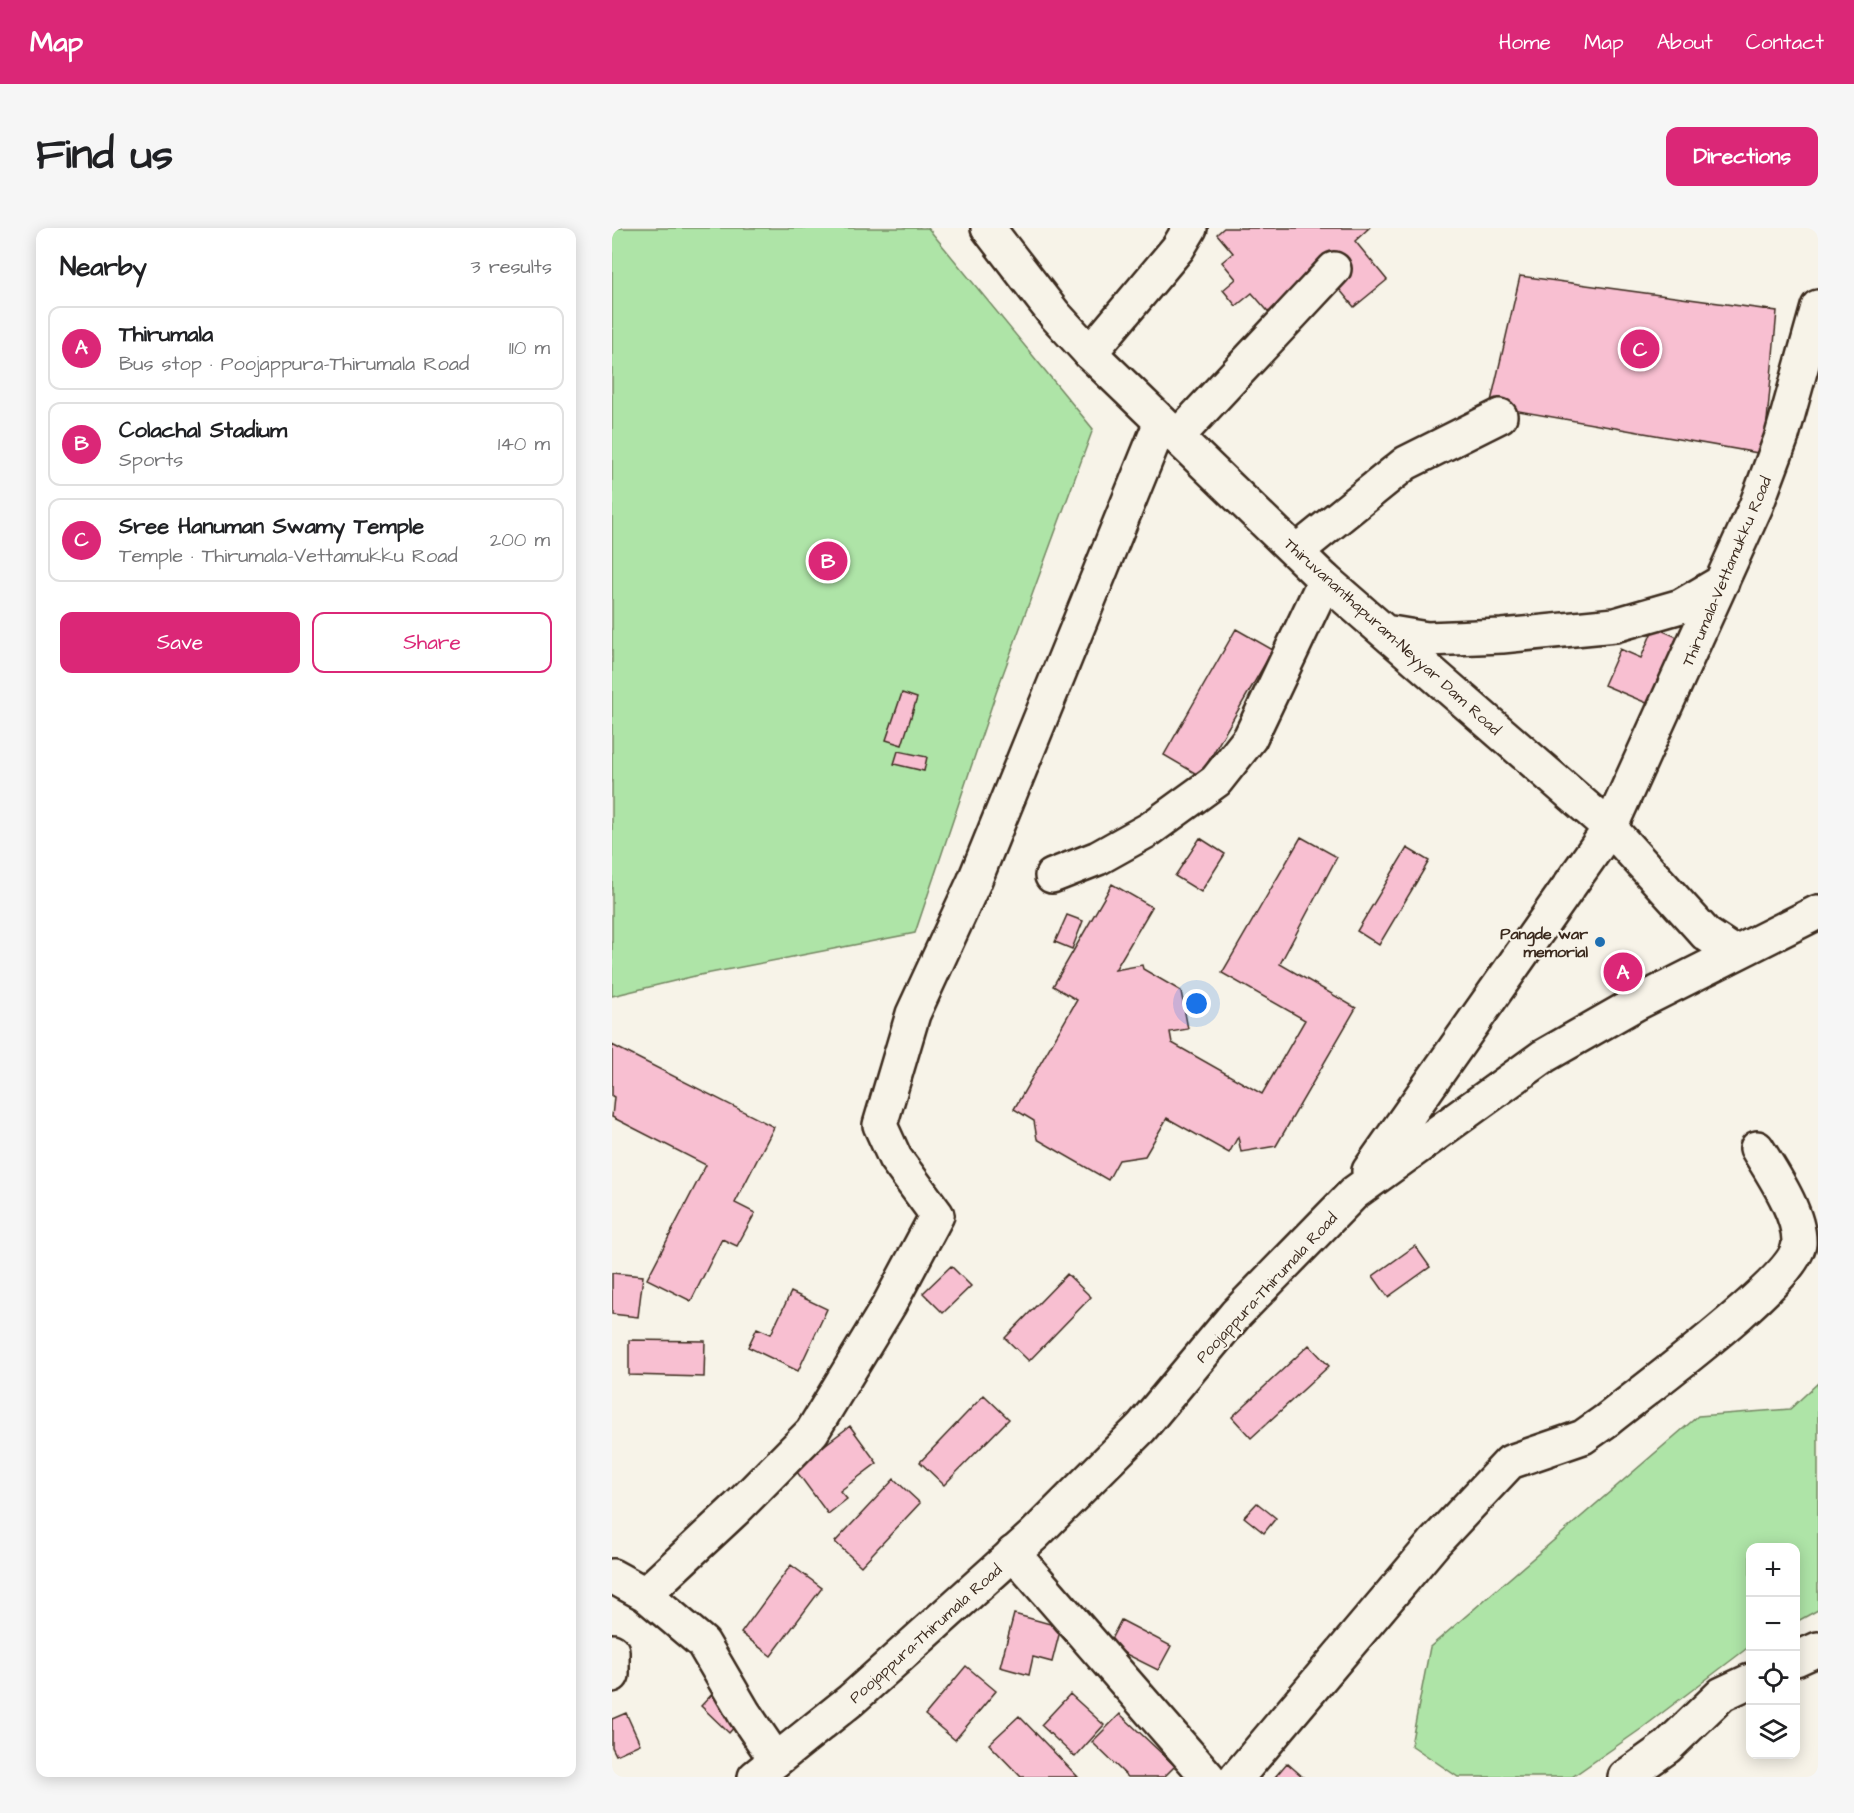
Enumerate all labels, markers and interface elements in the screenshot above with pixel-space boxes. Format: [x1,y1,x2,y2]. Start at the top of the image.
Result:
text: Map [30,23,83,62]
text: Home [1499,28,1551,57]
text: Map [1584,28,1624,57]
text: About [1657,28,1713,57]
text: Contact [1746,28,1824,57]
text: Find us [36,127,173,185]
button: Directions [1666,127,1818,186]
text: Nearby [60,249,147,285]
text: 3 results [470,253,552,281]
text: Thirumala [119,319,213,350]
pin: C [1620,326,1660,372]
text: A [75,334,88,362]
text: 110 m [509,334,550,362]
text: Bus stop · Poojappura-Thirumala Road [119,350,469,378]
text: Colachal Stadium [119,415,287,446]
text: B [74,430,89,458]
text: 140 m [498,430,550,458]
text: Sports [119,446,183,474]
street label: Thirumala-Vettamukku Road [1677,473,1777,670]
text: Sree Hanuman Swamy Temple [119,511,424,542]
text: C [74,526,89,554]
text: 200 m [490,526,550,554]
street label: Thiruvananthapuram-Neyyar Dam Road [1278,533,1506,741]
pin: B [808,538,848,584]
text: Temple · Thirumala-Vettamukku Road [119,542,458,570]
button: Save [60,612,300,673]
button: Share [312,612,552,673]
place label: Pangde war memorial [1500,923,1588,963]
marker: Pangde war memorial [1593,935,1607,949]
pin: A [1604,950,1642,994]
your location [1182,989,1211,1018]
street label: Poojappura-Thirumala Road [1191,1208,1343,1368]
map controls [1746,1543,1800,1759]
button: + [1746,1543,1800,1597]
street label: Poojappura-Thirumala Road [844,1559,1007,1708]
button: − [1746,1597,1800,1651]
button: locate [1746,1651,1800,1705]
button: layers [1746,1705,1800,1759]

